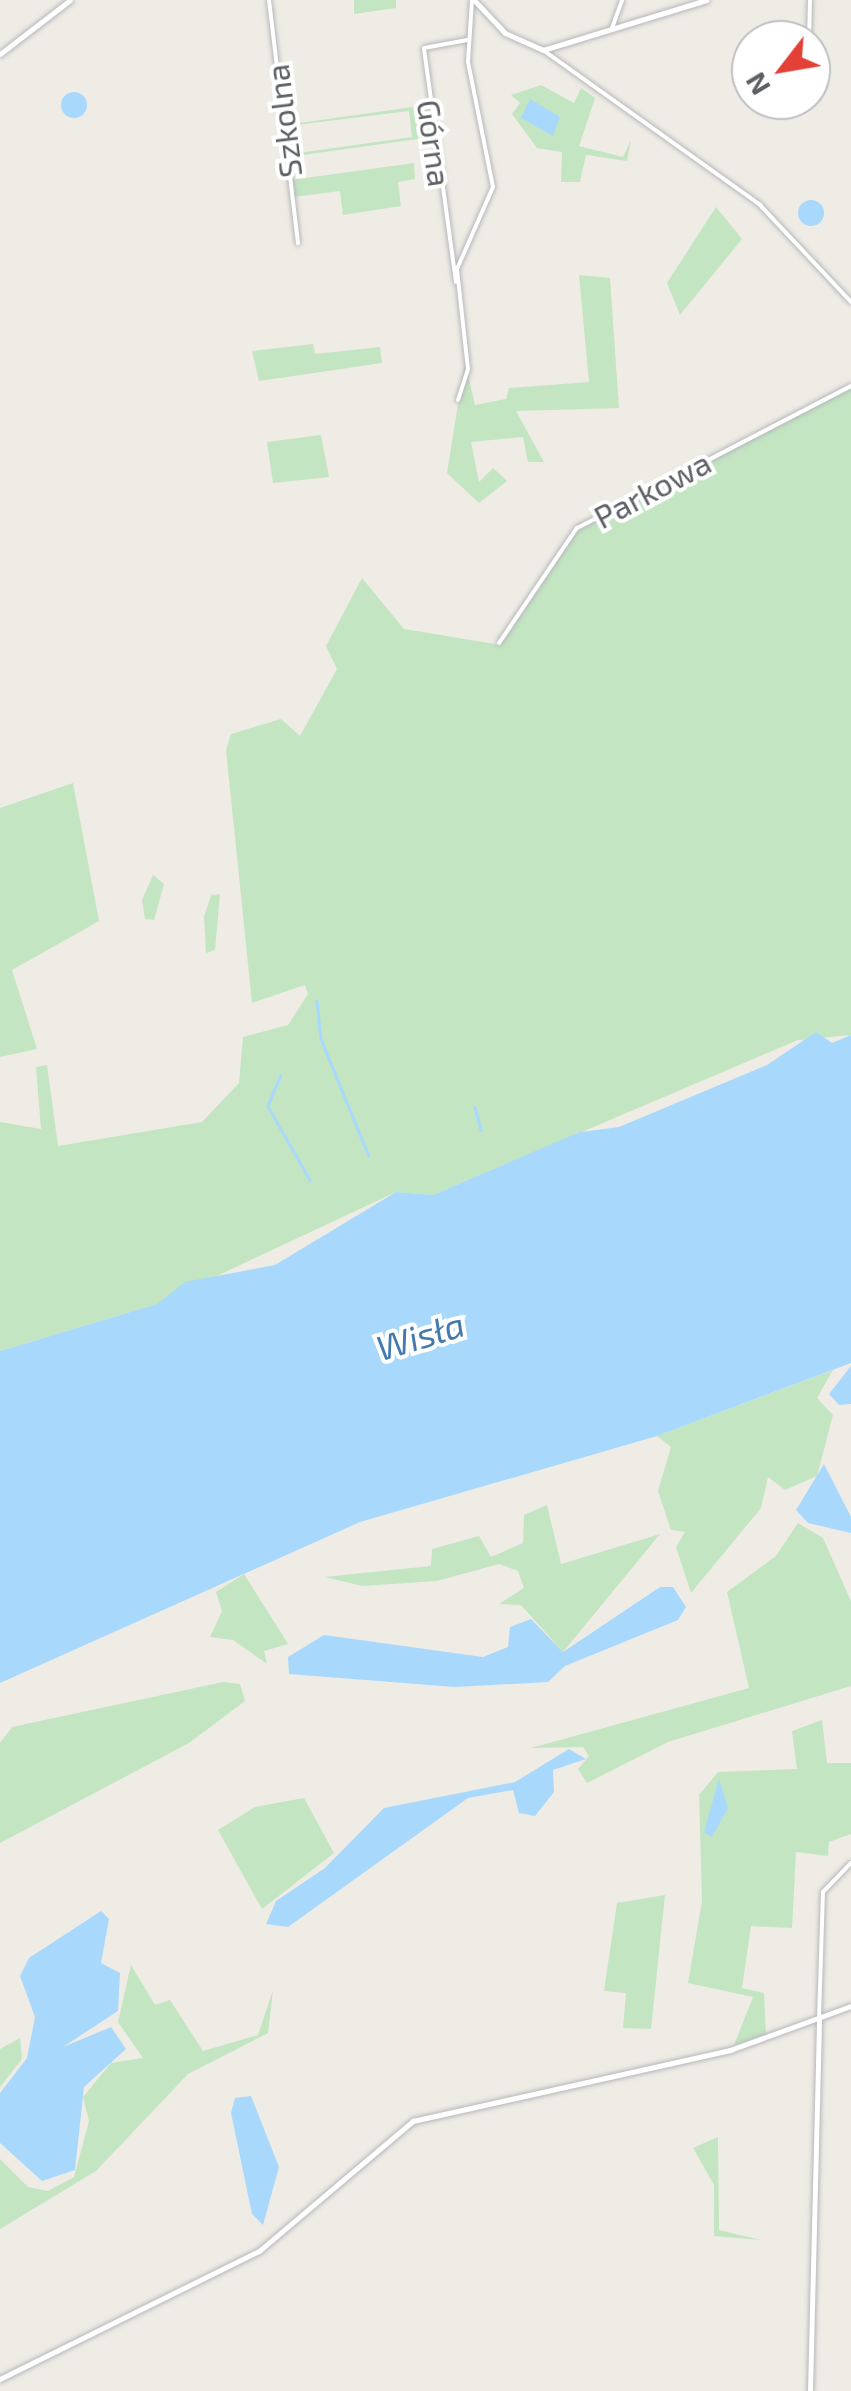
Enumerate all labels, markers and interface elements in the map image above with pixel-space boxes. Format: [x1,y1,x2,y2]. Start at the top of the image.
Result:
north arrow [731,20,831,120]
street label: Szkolna [257,62,309,180]
text: N [737,67,777,102]
street label: Górna [410,97,460,189]
street label: Parkowa [587,442,717,536]
water label: Wisła [371,1302,469,1368]

